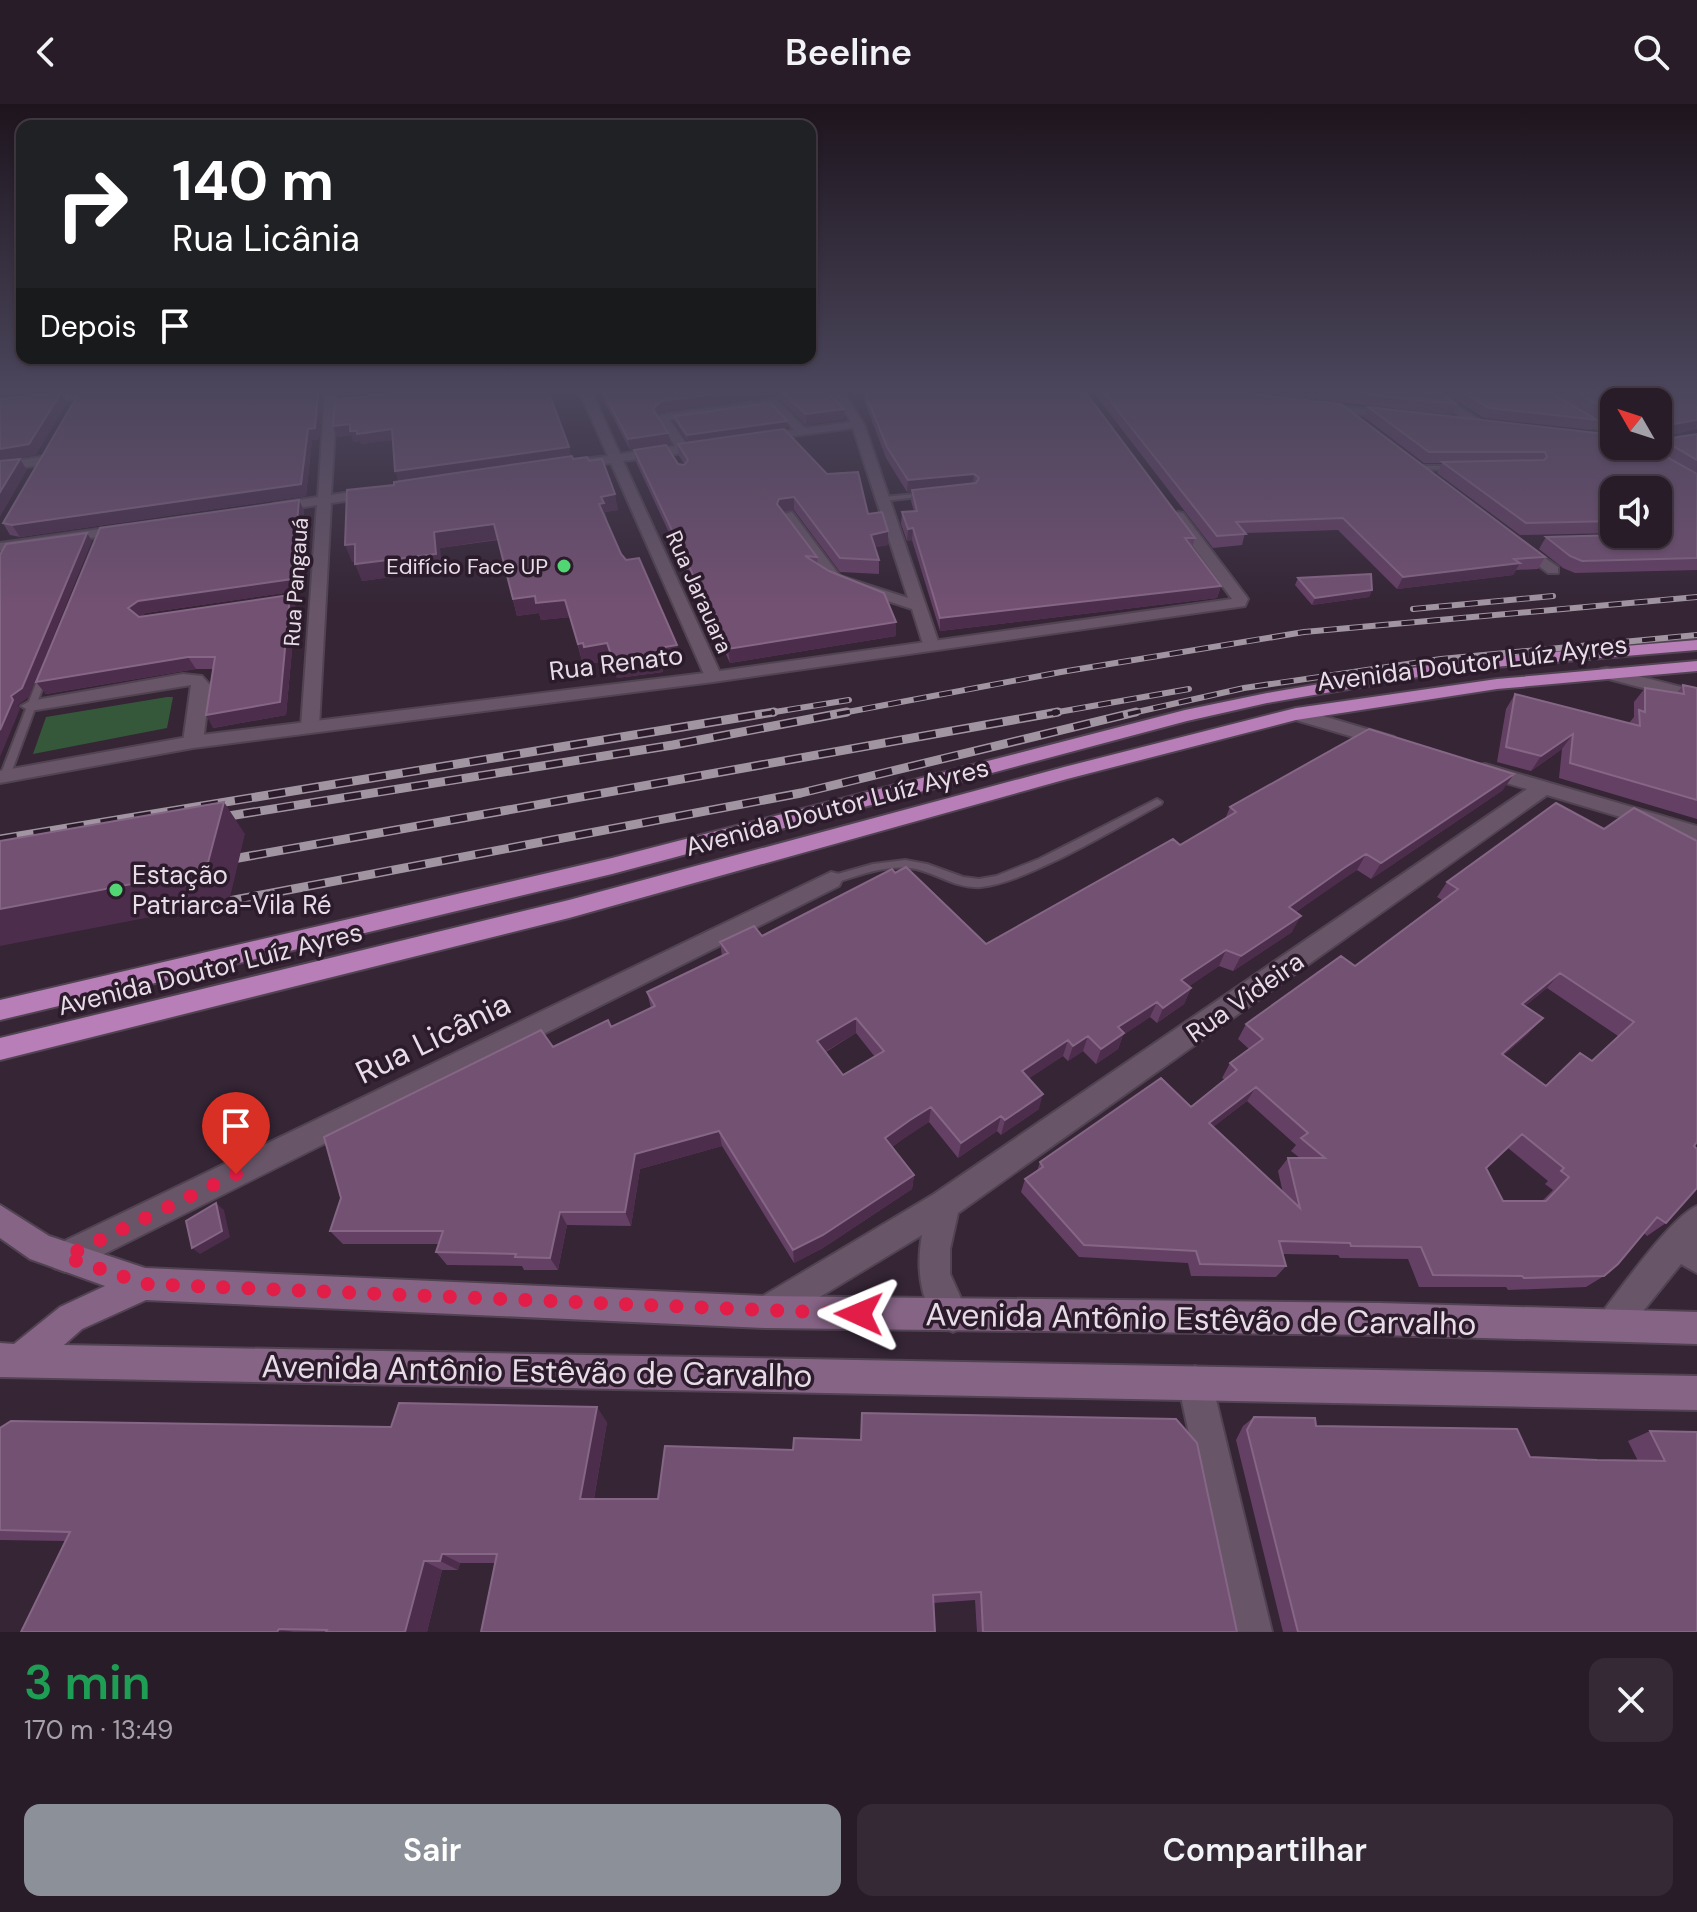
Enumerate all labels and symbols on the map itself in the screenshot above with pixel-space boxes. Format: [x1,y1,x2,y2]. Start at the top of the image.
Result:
north arrow [1600,388,1672,460]
street label: Rua Pangauá [277,517,315,647]
street label: Rua Jarauara [659,526,739,658]
place label: Edifício Face UP [386,552,548,581]
marker: Edifício Face UP [555,557,573,575]
street label: Avenida Doutor Luíz Ayres [1315,627,1629,699]
street label: Rua Renato [547,638,685,688]
street label: Avenida Doutor Luíz Ayres [682,750,992,864]
place label: Estação Patriarca-Vila Ré [132,858,332,922]
marker: Estação Patriarca-Vila Ré [107,881,125,899]
street label: Avenida Doutor Luíz Ayres [54,915,366,1023]
street label: Rua Videira [1179,944,1311,1050]
street label: Rua Licânia [349,983,517,1093]
pin [202,1092,270,1174]
position arrow [817,1272,901,1356]
street label: Avenida Antônio Estêvão de Carvalho [925,1293,1477,1345]
street label: Avenida Antônio Estêvão de Carvalho [261,1345,813,1397]

